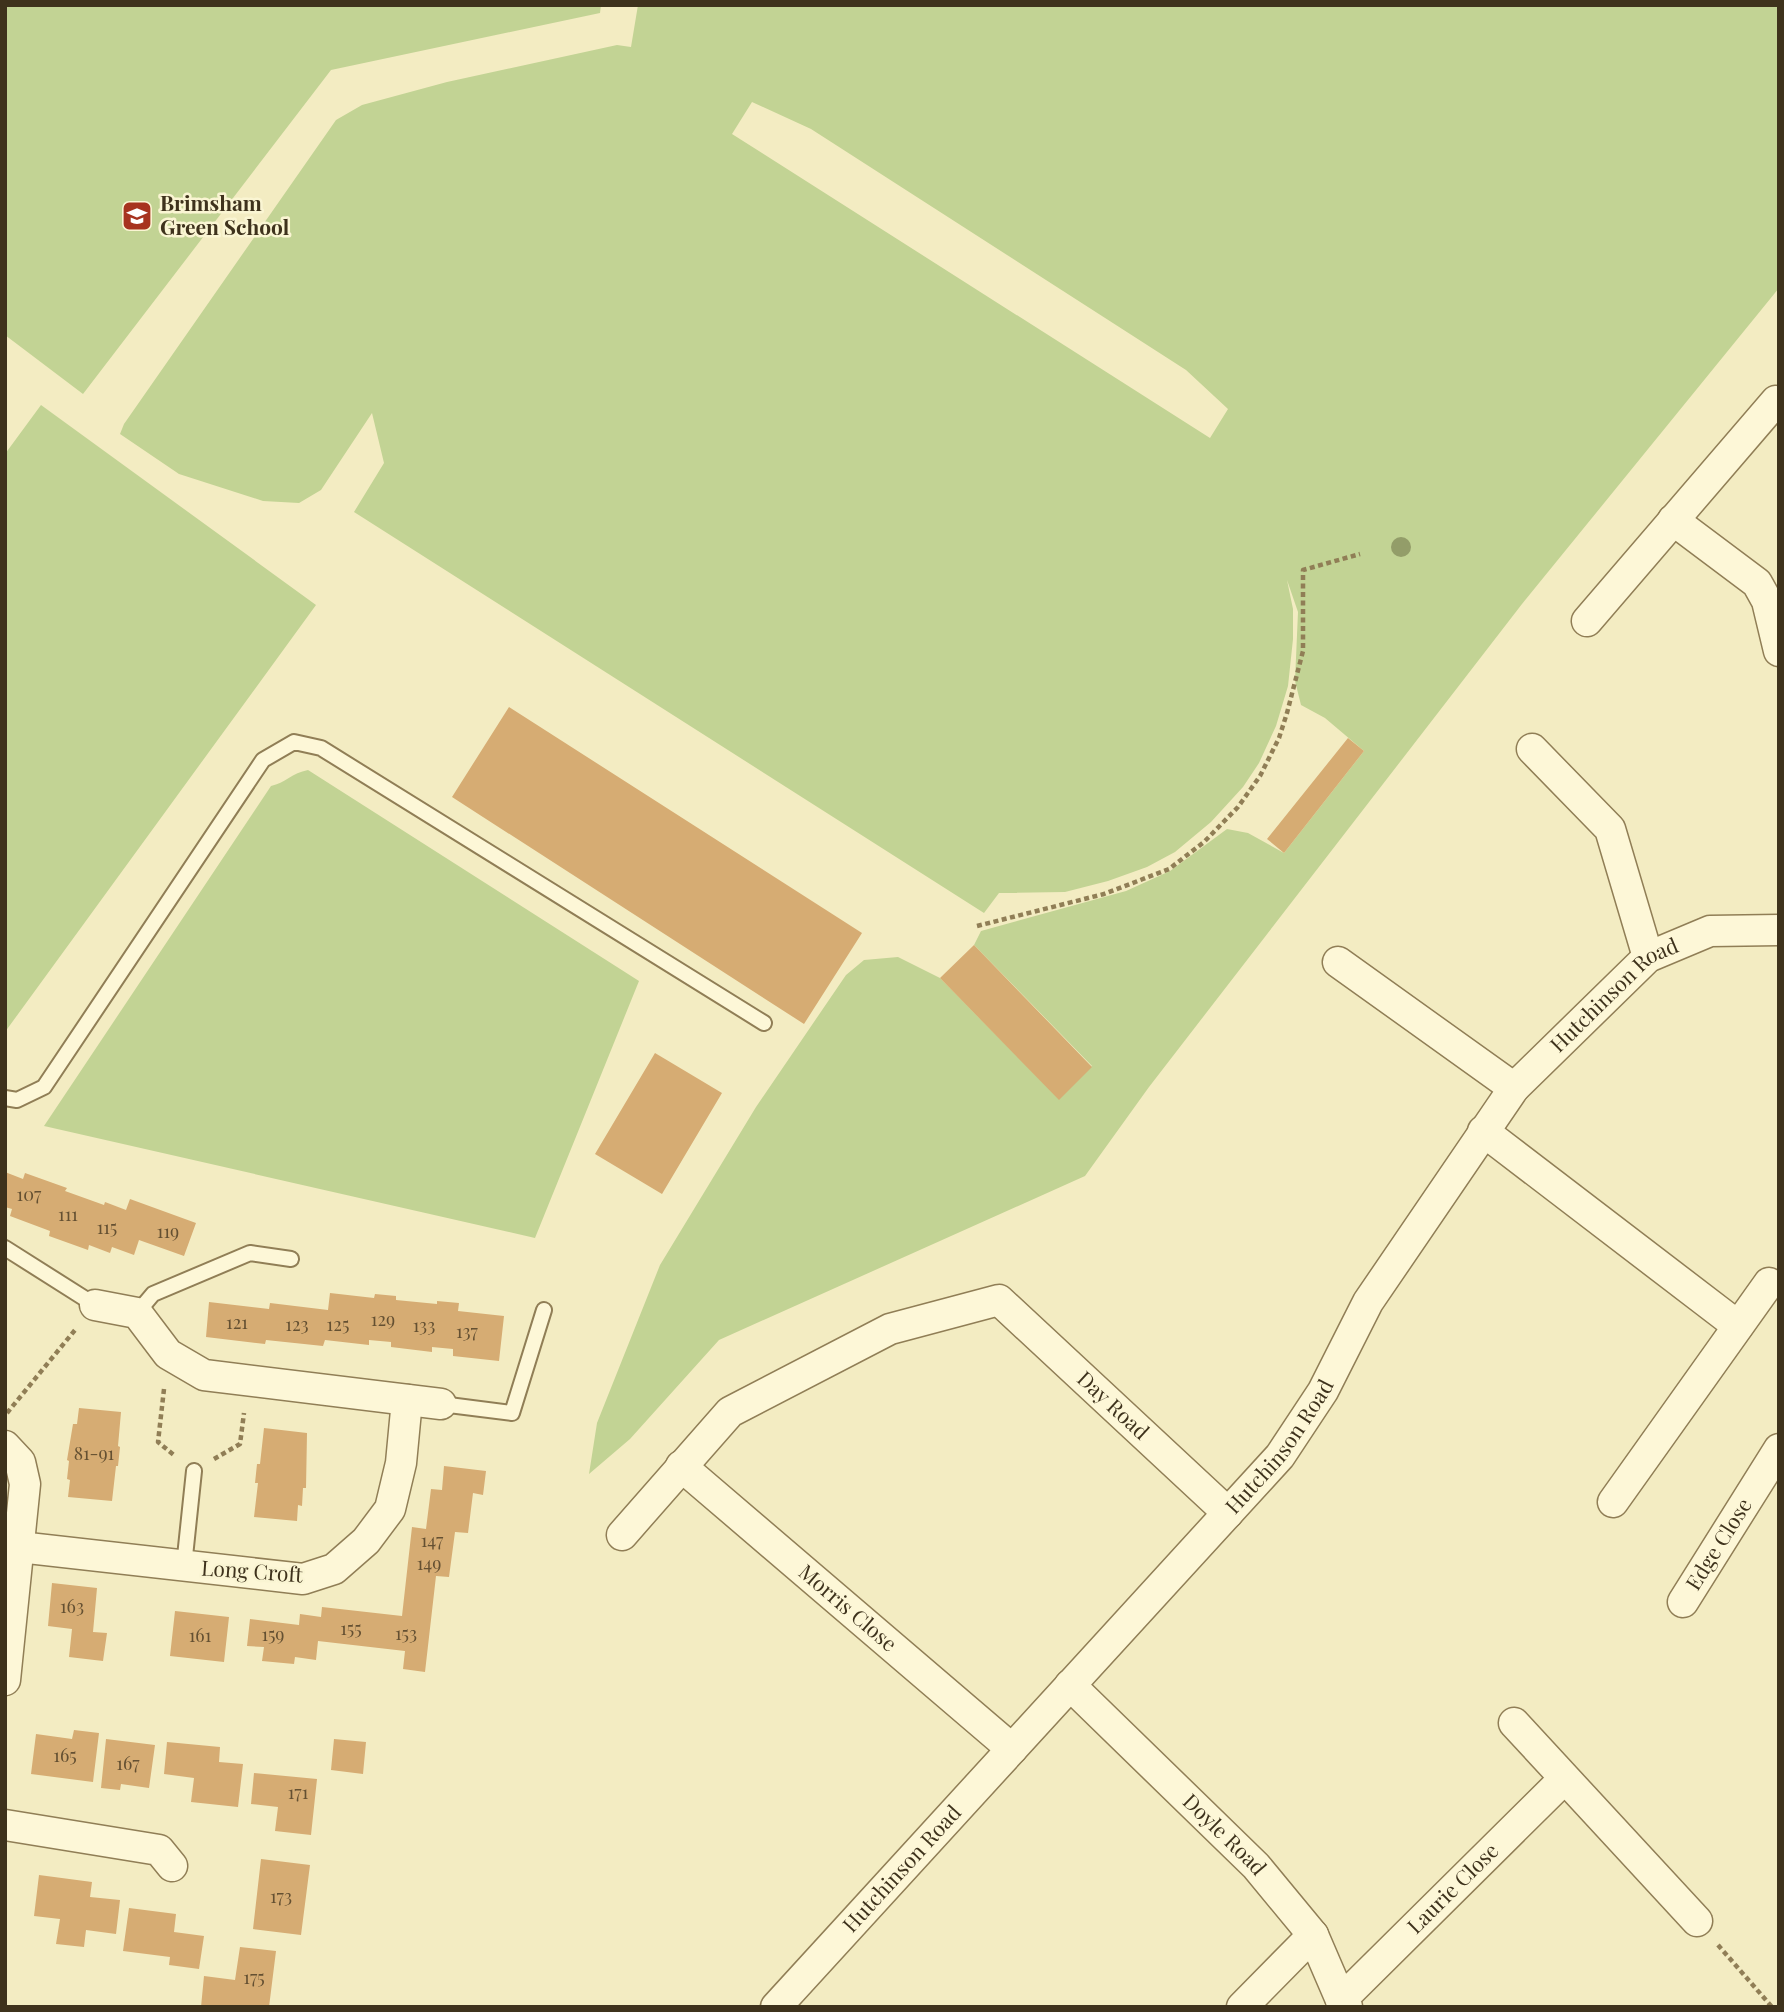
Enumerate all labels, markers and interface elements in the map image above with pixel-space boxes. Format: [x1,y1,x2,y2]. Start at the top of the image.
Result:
place label: Brimsham Green School [160,188,290,240]
school or university icon: Brimsham Green School [120,199,154,233]
street label: Hutchinson Road [1543,930,1682,1057]
house number: 107 [17,1182,42,1206]
house number: 111 [58,1202,78,1226]
house number: 115 [97,1215,117,1239]
house number: 119 [157,1219,179,1243]
house number: 129 [371,1307,395,1331]
house number: 121 [226,1310,248,1334]
house number: 123 [285,1312,309,1336]
house number: 125 [327,1312,349,1336]
house number: 133 [413,1313,435,1337]
house number: 137 [456,1319,479,1343]
street label: Day Road [1072,1364,1156,1445]
street label: Hutchinson Road [1218,1374,1339,1519]
house number: 81-91 [74,1441,115,1465]
street label: Edge Close [1678,1492,1757,1595]
house number: 147 [421,1528,444,1552]
house number: 149 [417,1551,441,1575]
street label: Long Croft [200,1552,304,1588]
street label: Morris Close [794,1557,904,1657]
house number: 163 [60,1594,84,1618]
house number: 155 [340,1616,362,1640]
house number: 153 [395,1621,417,1645]
house number: 159 [261,1622,285,1646]
house number: 161 [189,1623,212,1647]
house number: 165 [53,1743,77,1767]
house number: 167 [116,1751,140,1775]
house number: 171 [288,1780,309,1804]
street label: Doyle Road [1178,1786,1274,1880]
street label: Hutchinson Road [835,1798,966,1937]
street label: Laurie Close [1400,1836,1504,1939]
house number: 173 [270,1884,292,1908]
house number: 175 [243,1965,265,1989]

